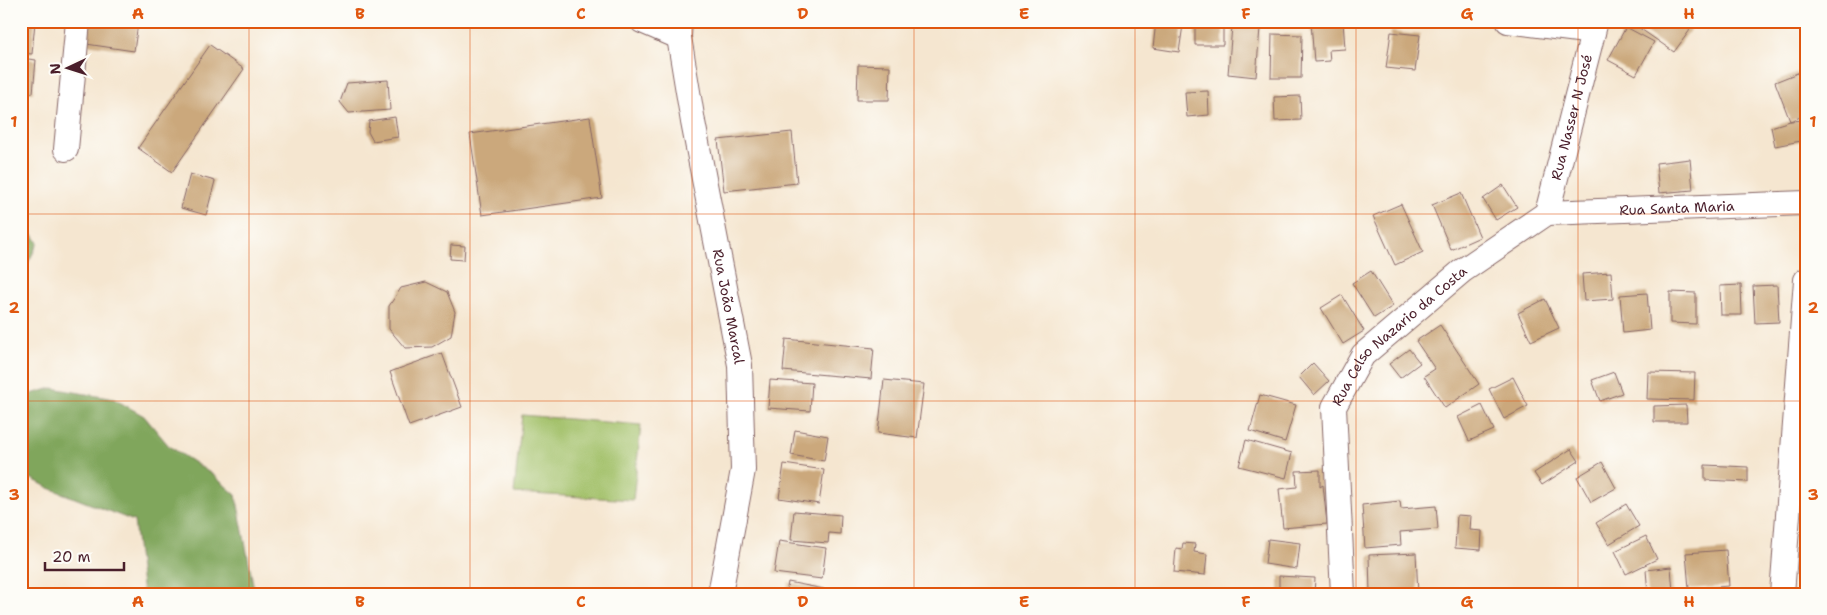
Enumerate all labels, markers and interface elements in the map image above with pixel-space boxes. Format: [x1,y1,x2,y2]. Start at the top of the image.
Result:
text: A [132,3,144,24]
text: B [355,3,365,24]
text: C [576,3,586,24]
text: D [797,3,809,24]
text: E [1019,3,1029,24]
text: F [1241,3,1251,24]
text: G [1461,3,1474,24]
text: H [1683,3,1695,24]
north arrow [42,42,92,92]
street label: Rua Nasser N José [1547,52,1596,182]
text: N [46,63,64,75]
text: 1 [10,111,18,132]
text: 1 [1809,111,1817,132]
street label: Rua Santa Maria [1619,197,1735,219]
street label: Rua João Marcal [709,247,749,366]
street label: Rua Celso Nazario da Costa [1327,262,1471,409]
text: 2 [8,297,20,318]
text: 2 [1807,297,1819,318]
text: 3 [8,484,20,505]
text: 3 [1807,484,1819,505]
scale bar [45,540,124,572]
text: 20 m [52,547,91,567]
text: A [132,591,144,612]
text: B [355,591,365,612]
text: C [576,591,586,612]
text: D [797,591,809,612]
text: E [1019,591,1029,612]
text: F [1241,591,1251,612]
text: G [1461,591,1474,612]
text: H [1683,591,1695,612]

